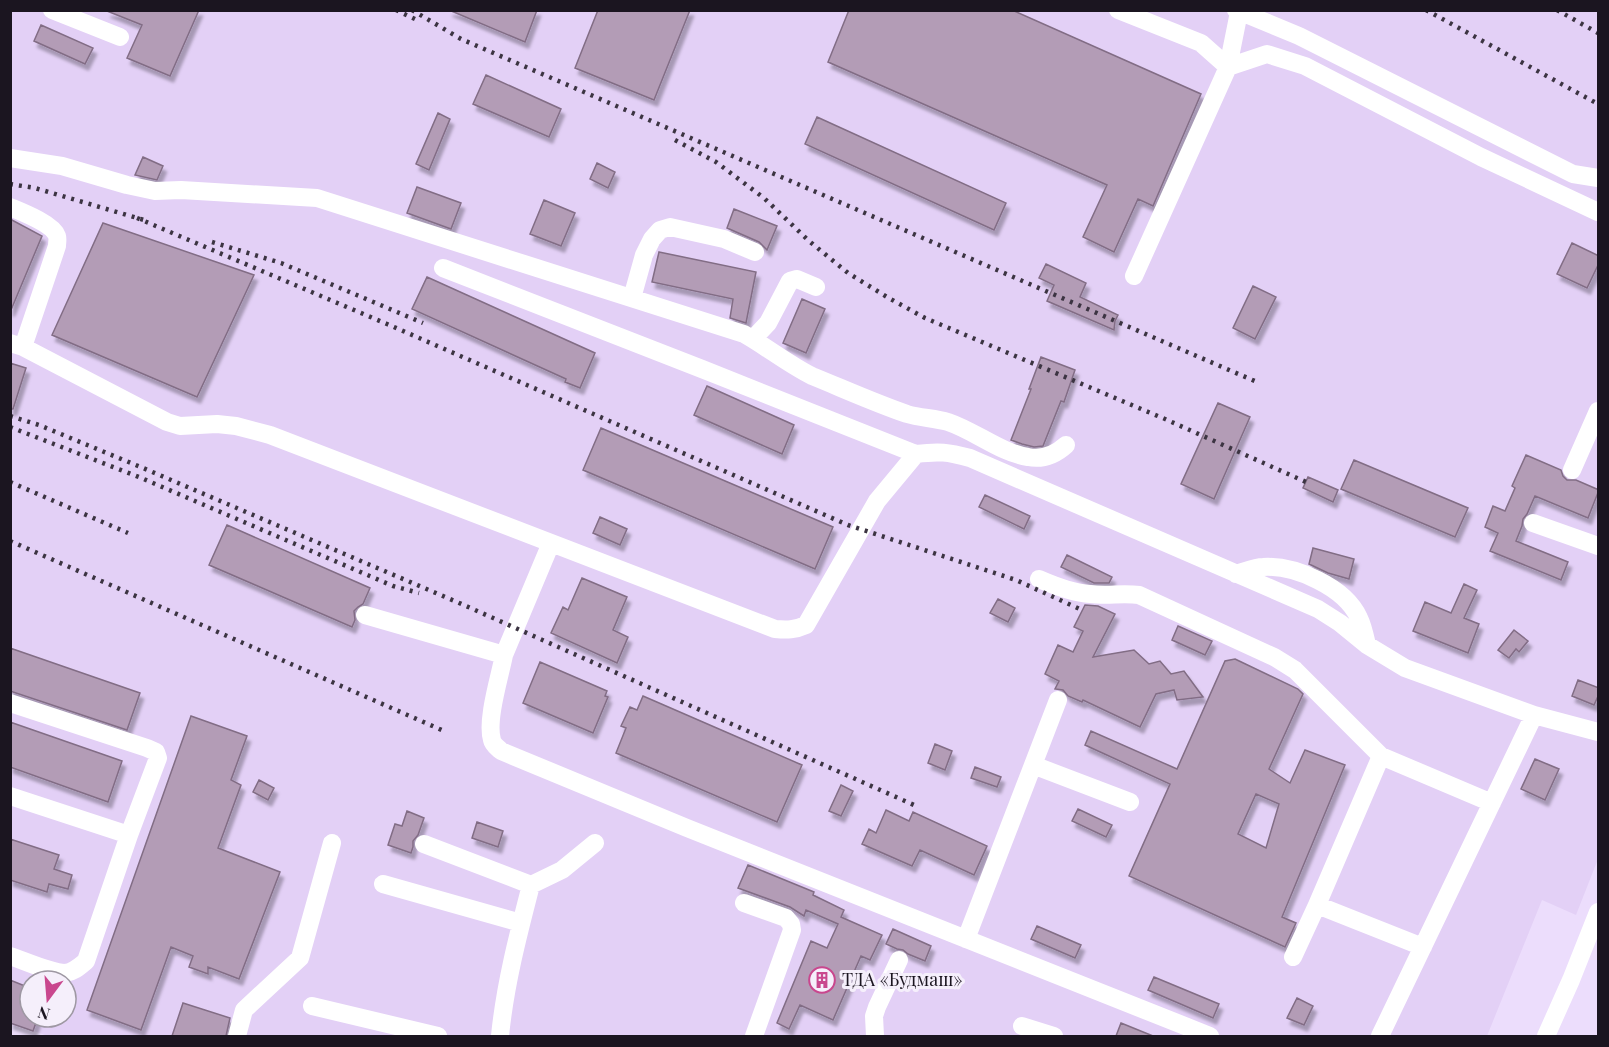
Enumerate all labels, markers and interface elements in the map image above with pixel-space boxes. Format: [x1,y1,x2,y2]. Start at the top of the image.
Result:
building icon: ТДА «Будмаш» [807,965,837,995]
place label: ТДА «Будмаш» [842,967,963,991]
north arrow [18,969,78,1029]
text: N [35,1002,52,1026]

